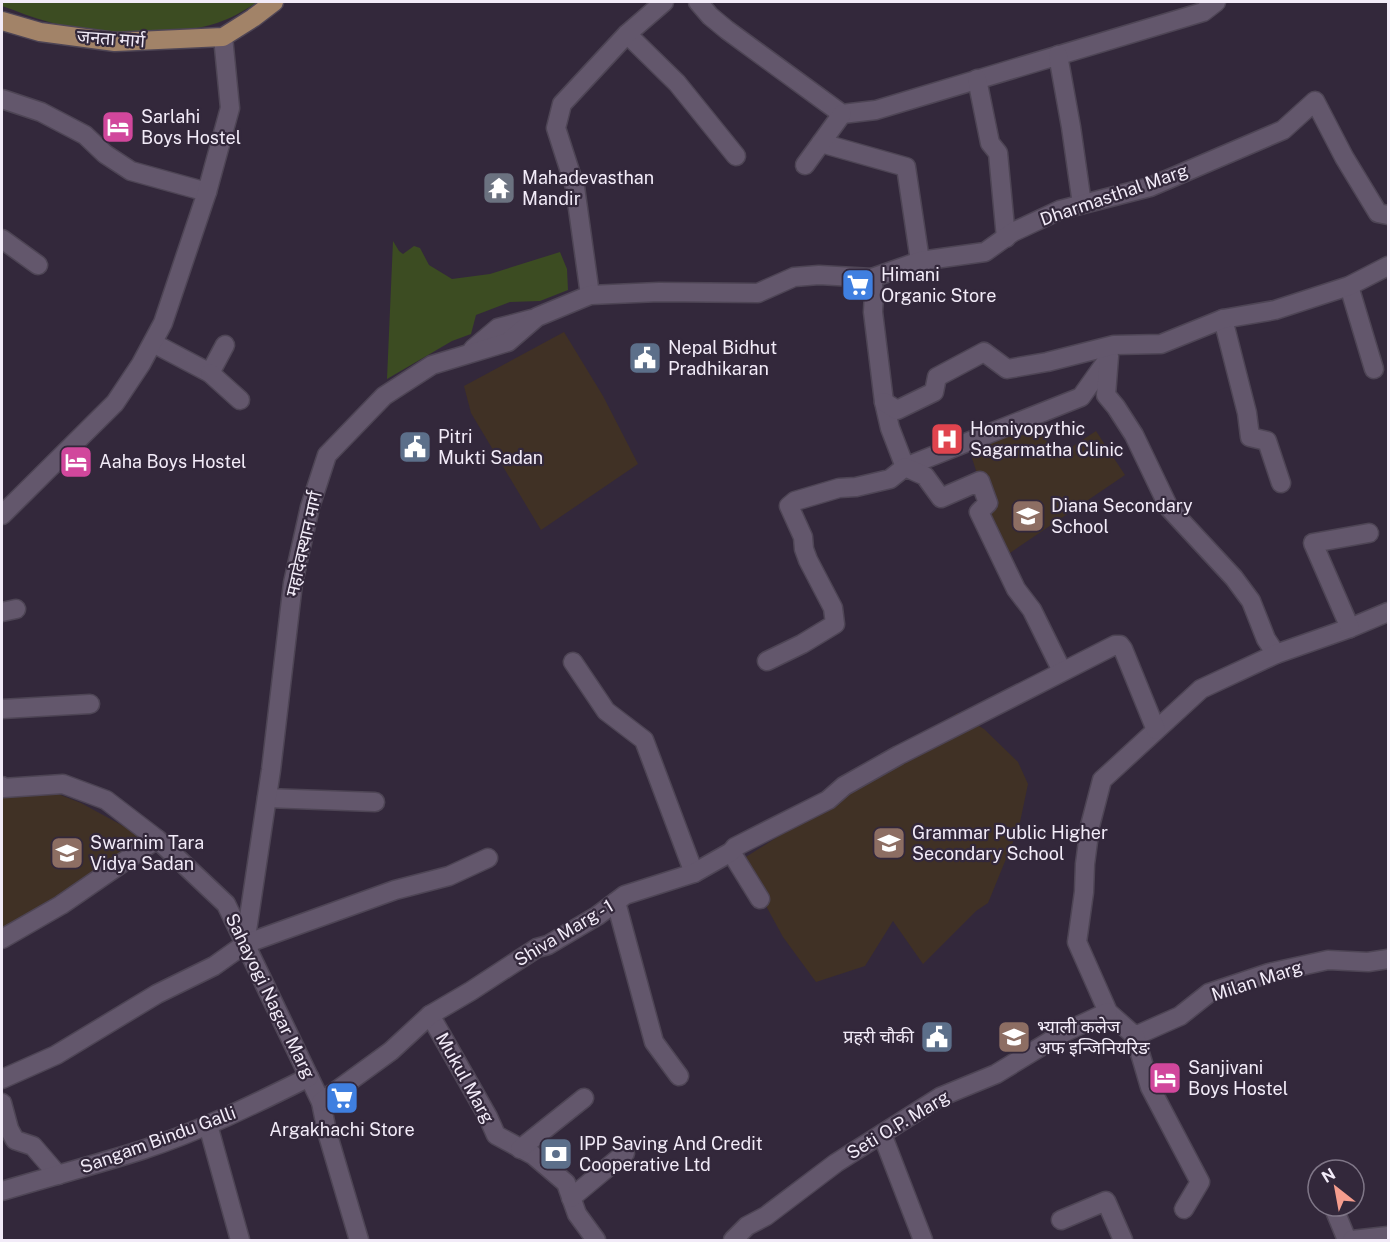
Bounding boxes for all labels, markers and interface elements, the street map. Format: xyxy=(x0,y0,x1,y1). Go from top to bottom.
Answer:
street label: जनता मार्ग xyxy=(76,26,147,51)
place label: Sarlahi Boys Hostel xyxy=(141,106,241,148)
hotel icon: Sarlahi Boys Hostel xyxy=(100,109,136,145)
street label: Dharmasthal Marg xyxy=(1037,159,1191,230)
place label: Mahadevasthan Mandir xyxy=(522,167,654,209)
temple icon: Mahadevasthan Mandir xyxy=(481,170,517,206)
place label: Himani Organic Store xyxy=(881,264,996,306)
supermarket icon: Himani Organic Store xyxy=(840,267,876,303)
place label: Nepal Bidhut Pradhikaran xyxy=(668,337,777,379)
public building icon: Nepal Bidhut Pradhikaran xyxy=(627,340,663,376)
place label: Homiyopythic Sagarmatha Clinic xyxy=(970,418,1124,460)
hospital icon: Homiyopythic Sagarmatha Clinic xyxy=(929,421,965,457)
place label: Pitri Mukti Sadan xyxy=(438,426,543,468)
public building icon: Pitri Mukti Sadan xyxy=(397,429,433,465)
hotel icon: Aaha Boys Hostel xyxy=(58,444,94,480)
place label: Aaha Boys Hostel xyxy=(99,451,247,472)
street label: महादेवस्थान मार्ग xyxy=(281,488,326,599)
place label: Diana Secondary School xyxy=(1051,495,1193,537)
school or university icon: Diana Secondary School xyxy=(1010,498,1046,534)
place label: Grammar Public Higher Secondary School xyxy=(912,822,1108,864)
school or university icon: Grammar Public Higher Secondary School xyxy=(871,825,907,861)
place label: Swarnim Tara Vidya Sadan xyxy=(90,832,204,874)
school or university icon: Swarnim Tara Vidya Sadan xyxy=(49,835,85,871)
street label: Shiva Marg - 1 xyxy=(510,895,617,970)
street label: Sahayogi Nagar Marg xyxy=(221,910,320,1082)
street label: Milan Marg xyxy=(1209,956,1305,1005)
place label: भ्याली कलेज अफ इन्जिनियरिङ xyxy=(1037,1016,1150,1058)
public building icon: प्रहरी चौकी xyxy=(919,1019,955,1055)
school or university icon: भ्याली कलेज अफ इन्जिनियरिङ xyxy=(996,1019,1032,1055)
place label: प्रहरी चौकी xyxy=(843,1026,914,1047)
street label: Mukul Marg xyxy=(432,1029,499,1127)
place label: Sanjivani Boys Hostel xyxy=(1188,1057,1288,1099)
hotel icon: Sanjivani Boys Hostel xyxy=(1147,1060,1183,1096)
supermarket icon: Argakhachi Store xyxy=(324,1080,360,1116)
street label: Seti O.P. Marg xyxy=(843,1086,953,1163)
street label: Sangam Bindu Galli xyxy=(77,1102,238,1177)
place label: Argakhachi Store xyxy=(269,1119,415,1140)
place label: IPP Saving And Credit Cooperative Ltd xyxy=(579,1133,763,1175)
bank icon: IPP Saving And Credit Cooperative Ltd xyxy=(538,1136,574,1172)
north arrow xyxy=(1306,1158,1366,1218)
text: N xyxy=(1318,1164,1339,1187)

